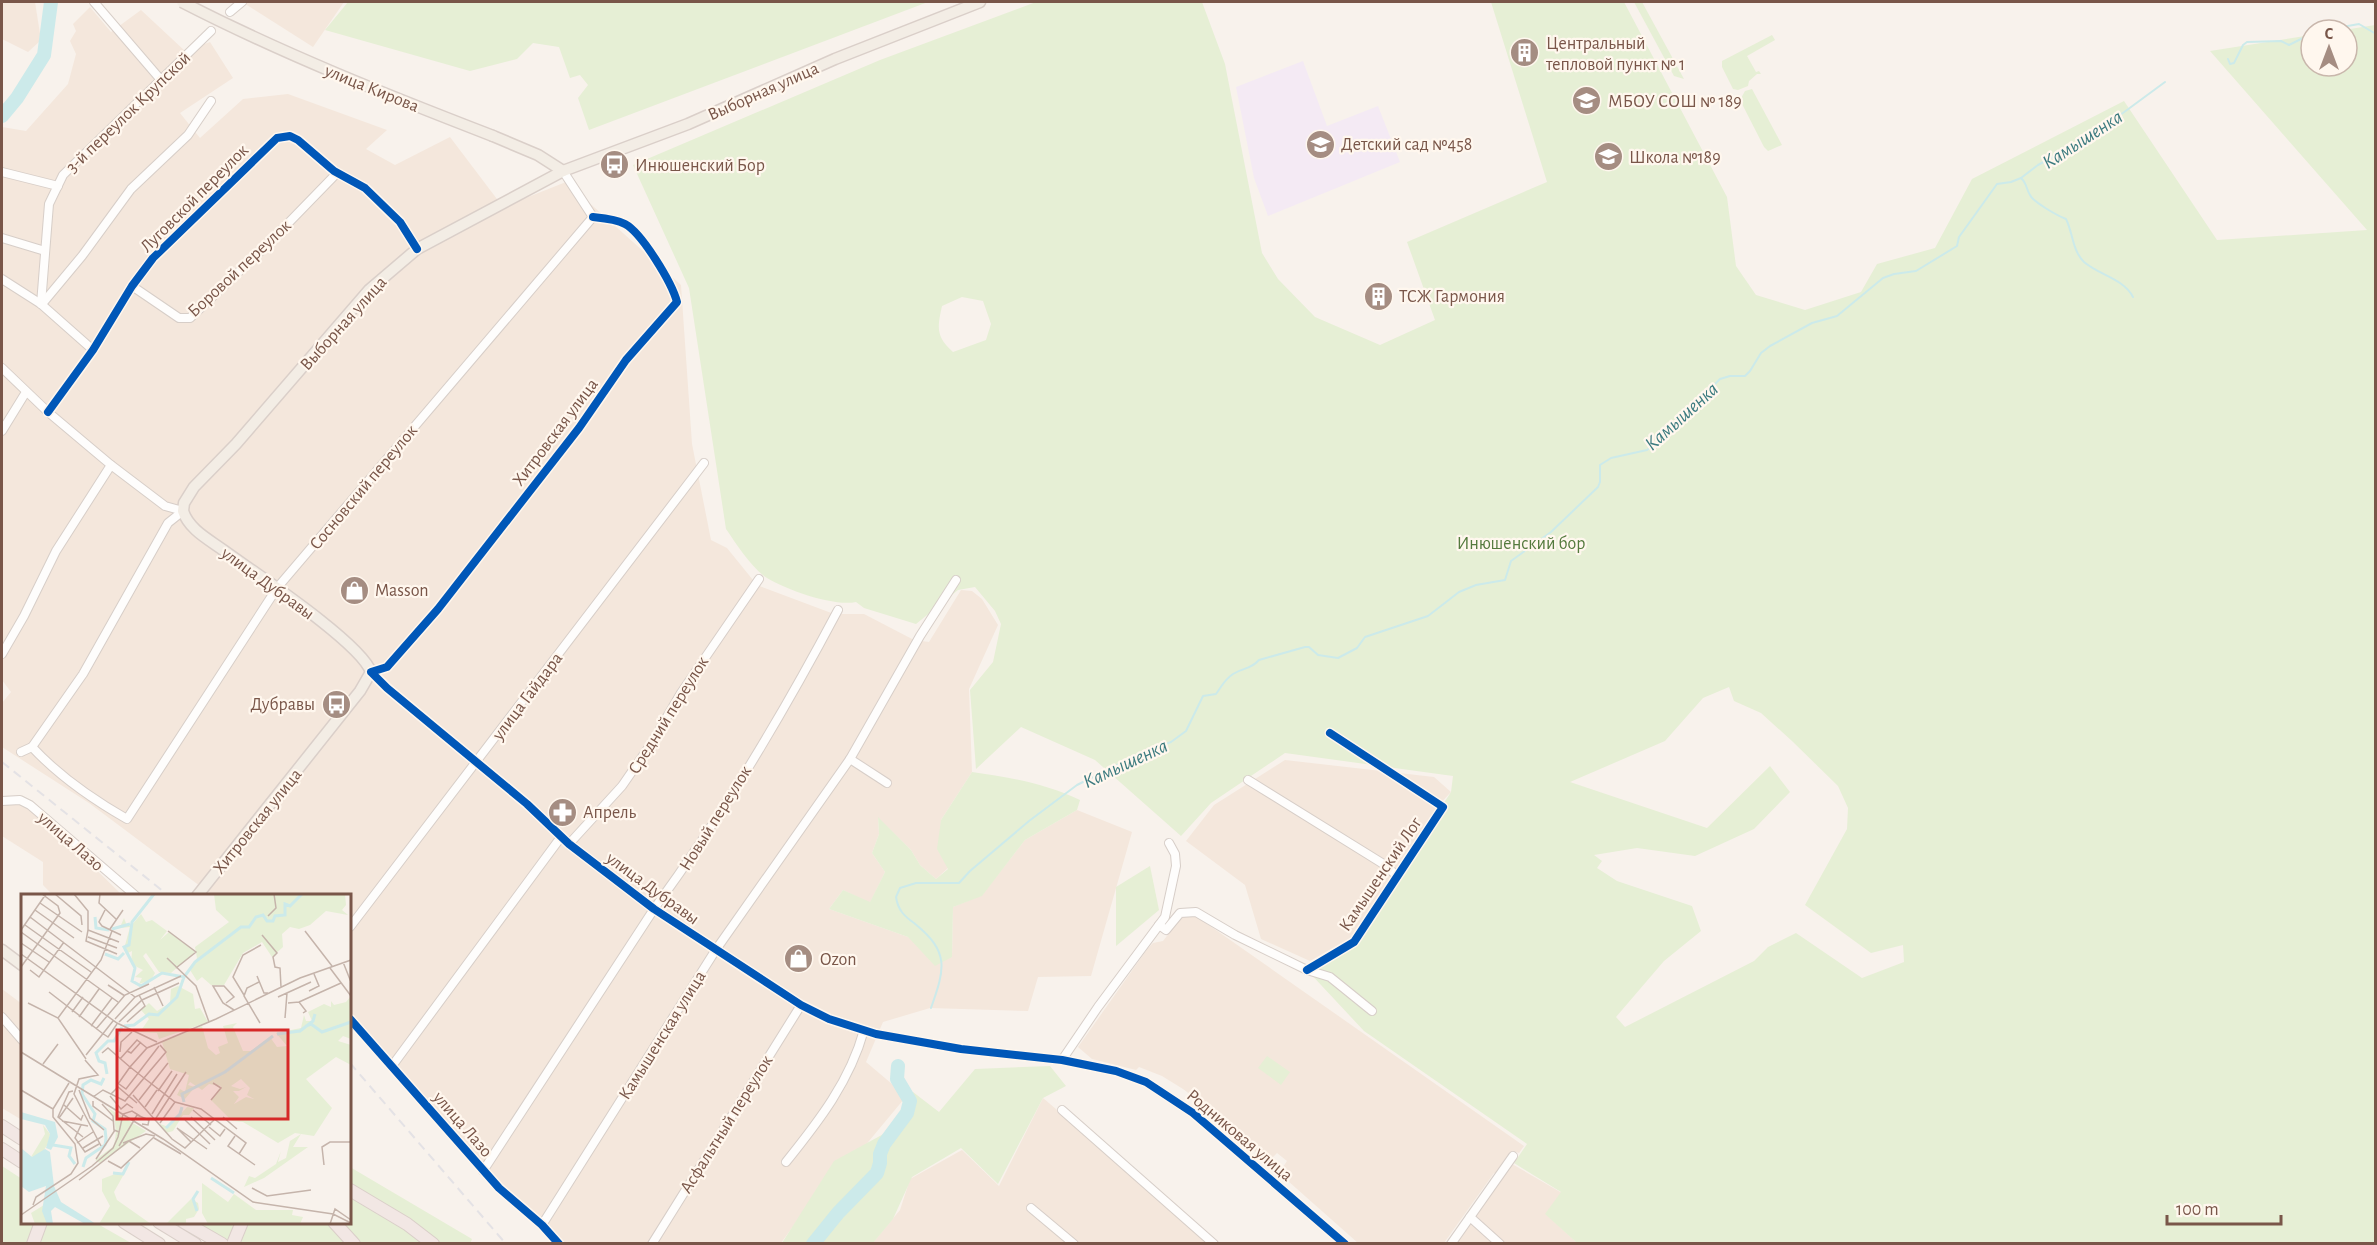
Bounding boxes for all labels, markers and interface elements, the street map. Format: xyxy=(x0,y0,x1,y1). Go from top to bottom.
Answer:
north arrow xyxy=(2299,18,2359,78)
text: С xyxy=(2325,26,2334,42)
place label: Центральный тепловой пункт № 1 xyxy=(1545,35,1685,74)
building icon: Центральный тепловой пункт № 1 xyxy=(1509,37,1541,69)
street label: 3-й переулок Крупской xyxy=(63,49,194,177)
street label: Выборная улица xyxy=(705,58,822,124)
street label: улица Кирова xyxy=(321,61,421,116)
school or university icon: МБОУ СОШ № 189 xyxy=(1571,85,1603,117)
place label: МБОУ СОШ № 189 xyxy=(1608,93,1742,111)
water label: Камышенка xyxy=(2039,107,2126,173)
school or university icon: Детский сад №458 xyxy=(1304,128,1336,160)
place label: Детский сад №458 xyxy=(1341,136,1472,154)
street label: Луговской переулок xyxy=(137,141,253,256)
school or university icon: Школа №189 xyxy=(1592,141,1624,173)
bus stop icon: Инюшенский Бор xyxy=(598,149,630,181)
place label: Школа №189 xyxy=(1629,149,1721,167)
place label: Инюшенский Бор xyxy=(635,157,765,175)
street label: Боровой переулок xyxy=(185,216,295,321)
street label: Выборная улица xyxy=(296,273,390,374)
building icon: ТСЖ Гармония xyxy=(1362,280,1394,312)
place label: ТСЖ Гармония xyxy=(1399,288,1505,306)
street label: Хитровская улица xyxy=(510,375,602,490)
water label: Камышенка xyxy=(1641,379,1722,455)
street label: Сосновский переулок xyxy=(306,421,422,554)
park label: Инюшенский бор xyxy=(1457,534,1585,553)
street label: улица Дубравы xyxy=(217,543,318,623)
shop icon: Masson xyxy=(338,574,370,606)
place label: Masson xyxy=(375,582,429,600)
street label: улица Гайдара xyxy=(489,650,566,744)
street label: Средний переулок xyxy=(625,653,713,778)
bus stop icon: Дубравы xyxy=(320,688,352,720)
place label: Дубравы xyxy=(251,695,315,714)
water label: Камышенка xyxy=(1080,736,1171,792)
street label: Новый переулок xyxy=(676,762,756,874)
street label: Хитровская улица xyxy=(210,766,306,878)
pharmacy icon: Апрель xyxy=(546,796,578,828)
place label: Апрель xyxy=(583,804,636,822)
street label: улица Лазо xyxy=(33,808,107,875)
street label: Камышенский Лог xyxy=(1336,814,1426,935)
street label: улица Дубравы xyxy=(602,848,703,928)
inset map xyxy=(21,894,351,1224)
shop icon: Ozon xyxy=(783,943,815,975)
place label: Ozon xyxy=(820,951,857,969)
street label: Камышенская улица xyxy=(616,968,710,1103)
street label: Асфальтный переулок xyxy=(677,1052,777,1197)
street label: Родниковая улица xyxy=(1183,1086,1296,1185)
street label: улица Лазо xyxy=(428,1088,495,1161)
scale bar xyxy=(2167,1188,2281,1226)
text: 100 m xyxy=(2176,1201,2219,1219)

